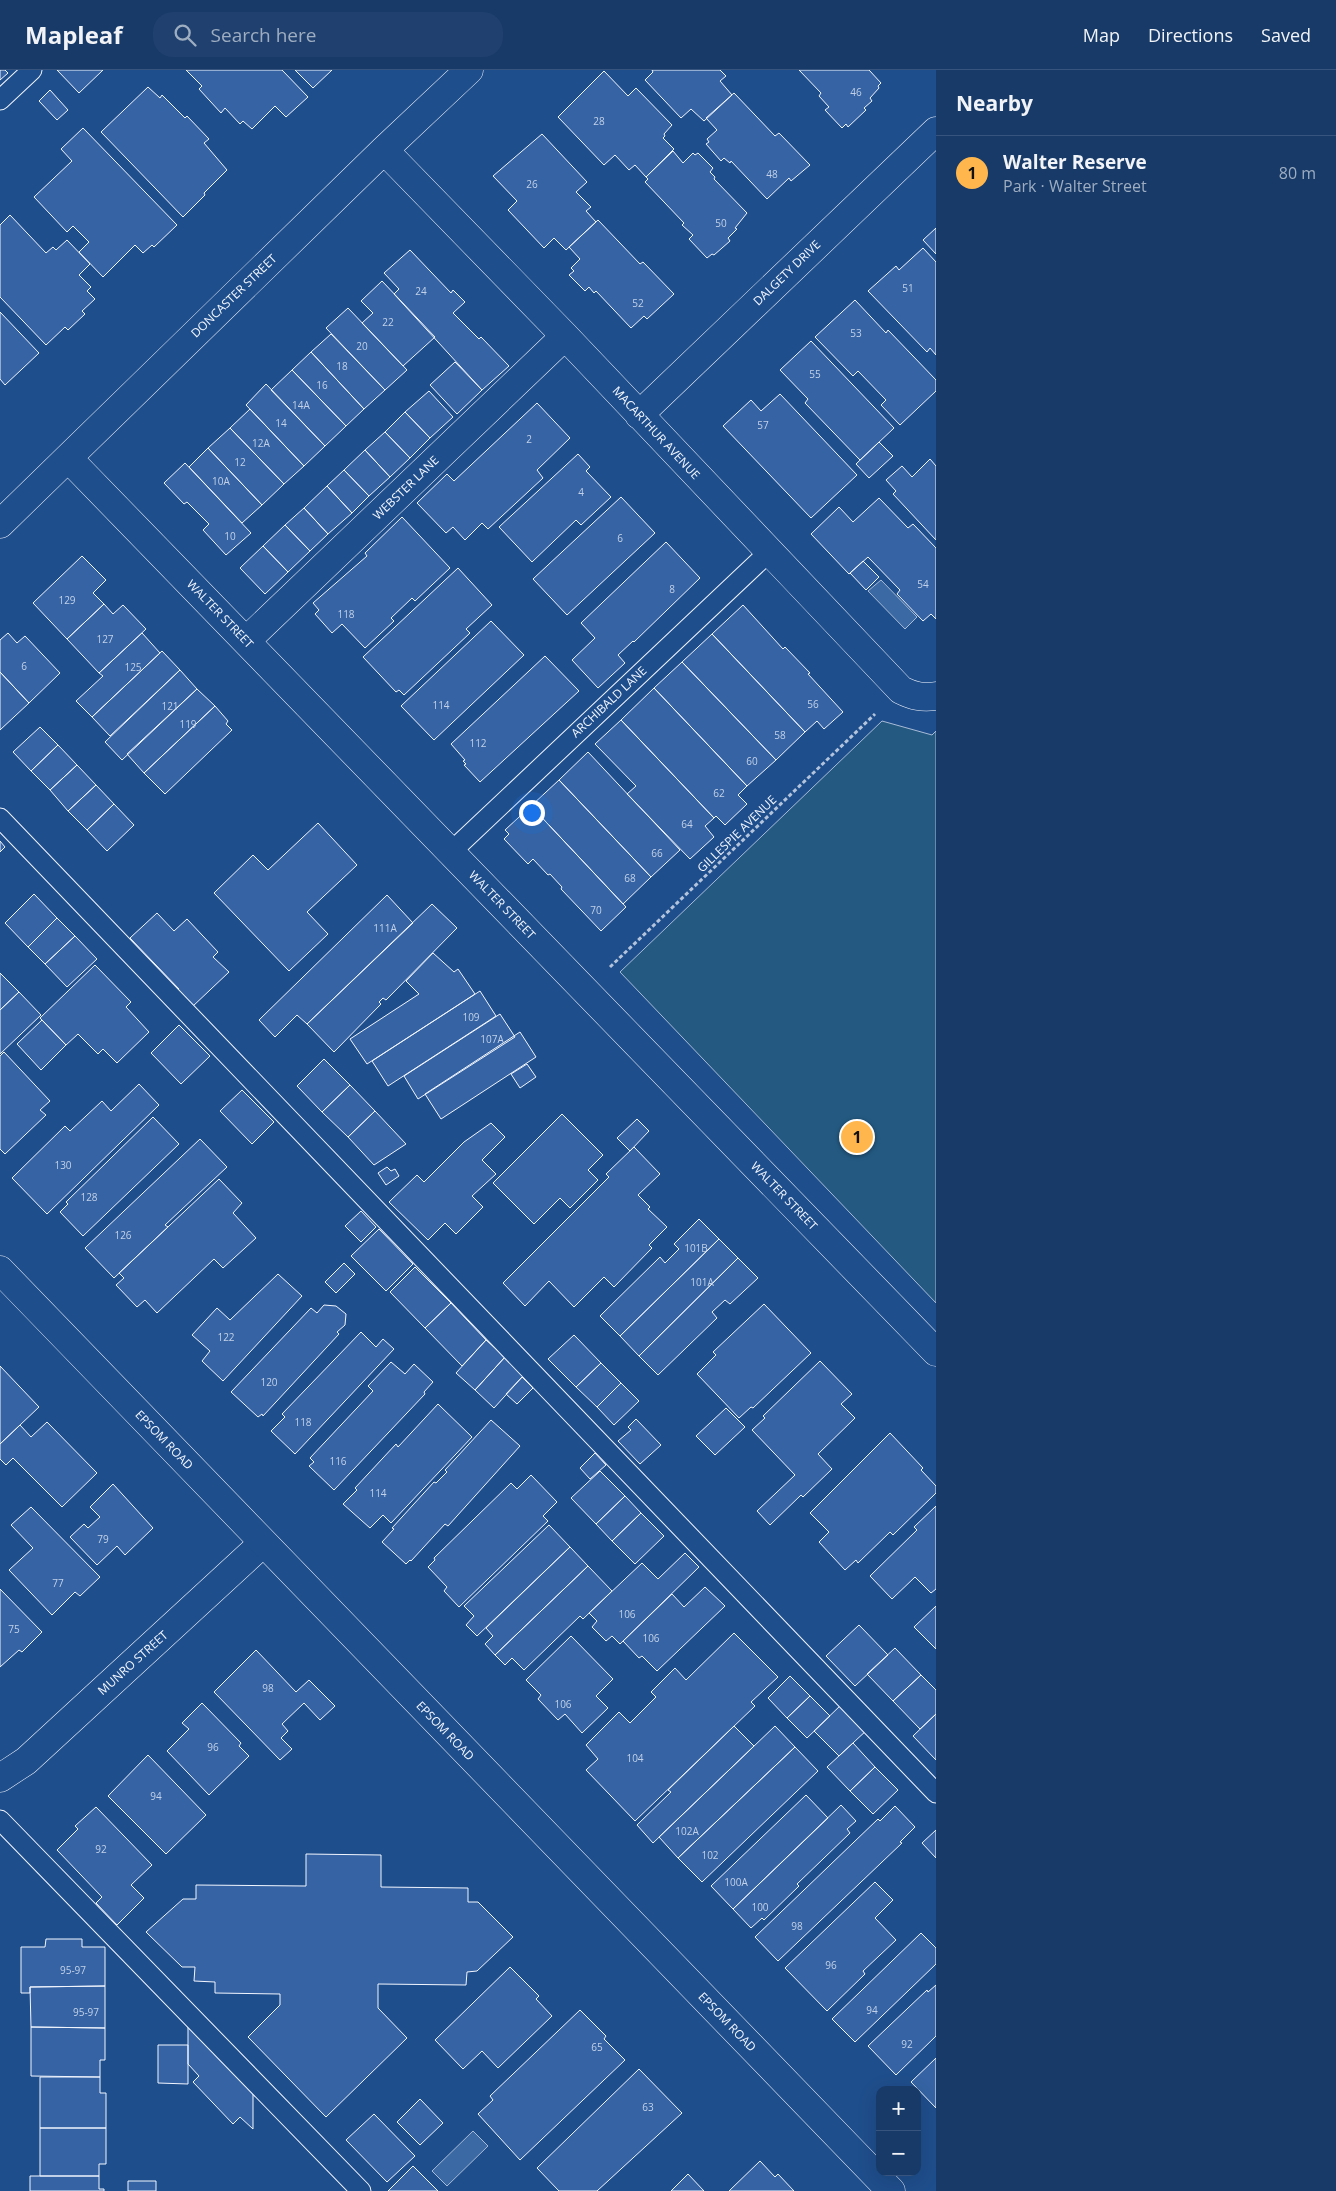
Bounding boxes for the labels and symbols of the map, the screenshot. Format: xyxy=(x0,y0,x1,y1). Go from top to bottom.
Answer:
house number: 46 xyxy=(850,85,862,99)
house number: 28 xyxy=(593,114,605,128)
house number: 48 xyxy=(766,167,778,181)
house number: 26 xyxy=(526,177,538,191)
house number: 50 xyxy=(715,216,727,230)
street label: DALGETY DRIVE xyxy=(749,236,824,309)
street label: DONCASTER STREET xyxy=(187,250,281,341)
house number: 51 xyxy=(902,281,914,295)
house number: 24 xyxy=(415,284,427,298)
house number: 52 xyxy=(632,296,644,310)
house number: 22 xyxy=(382,315,394,329)
house number: 53 xyxy=(850,326,862,340)
house number: 20 xyxy=(356,339,368,353)
house number: 18 xyxy=(336,359,348,373)
house number: 55 xyxy=(809,367,821,381)
house number: 16 xyxy=(316,378,328,392)
street label: MACARTHUR AVENUE xyxy=(609,382,704,483)
house number: 14A xyxy=(292,398,311,412)
house number: 14 xyxy=(275,416,287,430)
house number: 57 xyxy=(757,418,769,432)
house number: 2 xyxy=(526,432,532,446)
house number: 12A xyxy=(252,436,271,450)
street label: WEBSTER LANE xyxy=(369,452,442,523)
house number: 12 xyxy=(234,455,246,469)
house number: 10A xyxy=(212,474,231,488)
house number: 4 xyxy=(578,485,584,499)
house number: 10 xyxy=(224,529,236,543)
house number: 6 xyxy=(617,531,623,545)
street label: WALTER STREET xyxy=(183,576,258,652)
house number: 54 xyxy=(917,577,929,591)
house number: 8 xyxy=(669,582,675,596)
house number: 129 xyxy=(58,593,76,607)
house number: 118 xyxy=(337,607,355,621)
house number: 127 xyxy=(96,632,114,646)
house number: 6 xyxy=(21,659,27,673)
house number: 125 xyxy=(124,660,142,674)
street label: ARCHIBALD LANE xyxy=(567,662,650,741)
house number: 56 xyxy=(807,697,819,711)
house number: 114 xyxy=(432,698,450,712)
house number: 121 xyxy=(161,699,179,713)
house number: 119 xyxy=(179,717,197,731)
house number: 58 xyxy=(774,728,786,742)
house number: 112 xyxy=(469,736,487,750)
house number: 60 xyxy=(746,754,758,768)
house number: 62 xyxy=(713,786,725,800)
street label: GILLESPIE AVENUE xyxy=(693,791,780,876)
your location xyxy=(519,800,545,826)
house number: 64 xyxy=(681,817,693,831)
house number: 66 xyxy=(651,846,663,860)
street label: WALTER STREET xyxy=(465,867,540,943)
house number: 68 xyxy=(624,871,636,885)
house number: 70 xyxy=(590,903,602,917)
house number: 111A xyxy=(373,921,397,935)
house number: 109 xyxy=(462,1010,480,1024)
house number: 107A xyxy=(480,1032,504,1046)
pin: 1 xyxy=(841,1118,873,1156)
house number: 130 xyxy=(54,1158,72,1172)
street label: WALTER STREET xyxy=(747,1158,822,1234)
house number: 128 xyxy=(80,1190,98,1204)
house number: 126 xyxy=(114,1228,132,1242)
house number: 101B xyxy=(684,1241,708,1255)
house number: 101A xyxy=(690,1275,714,1289)
house number: 122 xyxy=(217,1330,235,1344)
house number: 120 xyxy=(260,1375,278,1389)
street label: EPSOM ROAD xyxy=(132,1406,197,1473)
house number: 118 xyxy=(294,1415,312,1429)
house number: 116 xyxy=(329,1454,347,1468)
house number: 114 xyxy=(369,1486,387,1500)
house number: 79 xyxy=(97,1532,109,1546)
house number: 77 xyxy=(52,1576,64,1590)
house number: 106 xyxy=(618,1607,636,1621)
house number: 75 xyxy=(8,1622,20,1636)
street label: MUNRO STREET xyxy=(94,1626,172,1699)
house number: 106 xyxy=(642,1631,660,1645)
house number: 98 xyxy=(262,1681,274,1695)
street label: EPSOM ROAD xyxy=(413,1697,478,1764)
house number: 106 xyxy=(554,1697,572,1711)
house number: 96 xyxy=(207,1740,219,1754)
house number: 104 xyxy=(626,1751,644,1765)
house number: 94 xyxy=(150,1789,162,1803)
house number: 102A xyxy=(675,1824,699,1838)
house number: 92 xyxy=(95,1842,107,1856)
house number: 102 xyxy=(701,1848,719,1862)
house number: 100A xyxy=(724,1875,748,1889)
house number: 100 xyxy=(751,1900,769,1914)
house number: 98 xyxy=(791,1919,803,1933)
house number: 96 xyxy=(825,1958,837,1972)
house number: 95-97 xyxy=(60,1963,86,1977)
street label: EPSOM ROAD xyxy=(695,1988,760,2055)
house number: 94 xyxy=(866,2003,878,2017)
house number: 95-97 xyxy=(73,2005,99,2019)
house number: 92 xyxy=(901,2037,913,2051)
house number: 65 xyxy=(591,2040,603,2054)
house number: 63 xyxy=(642,2100,654,2114)

